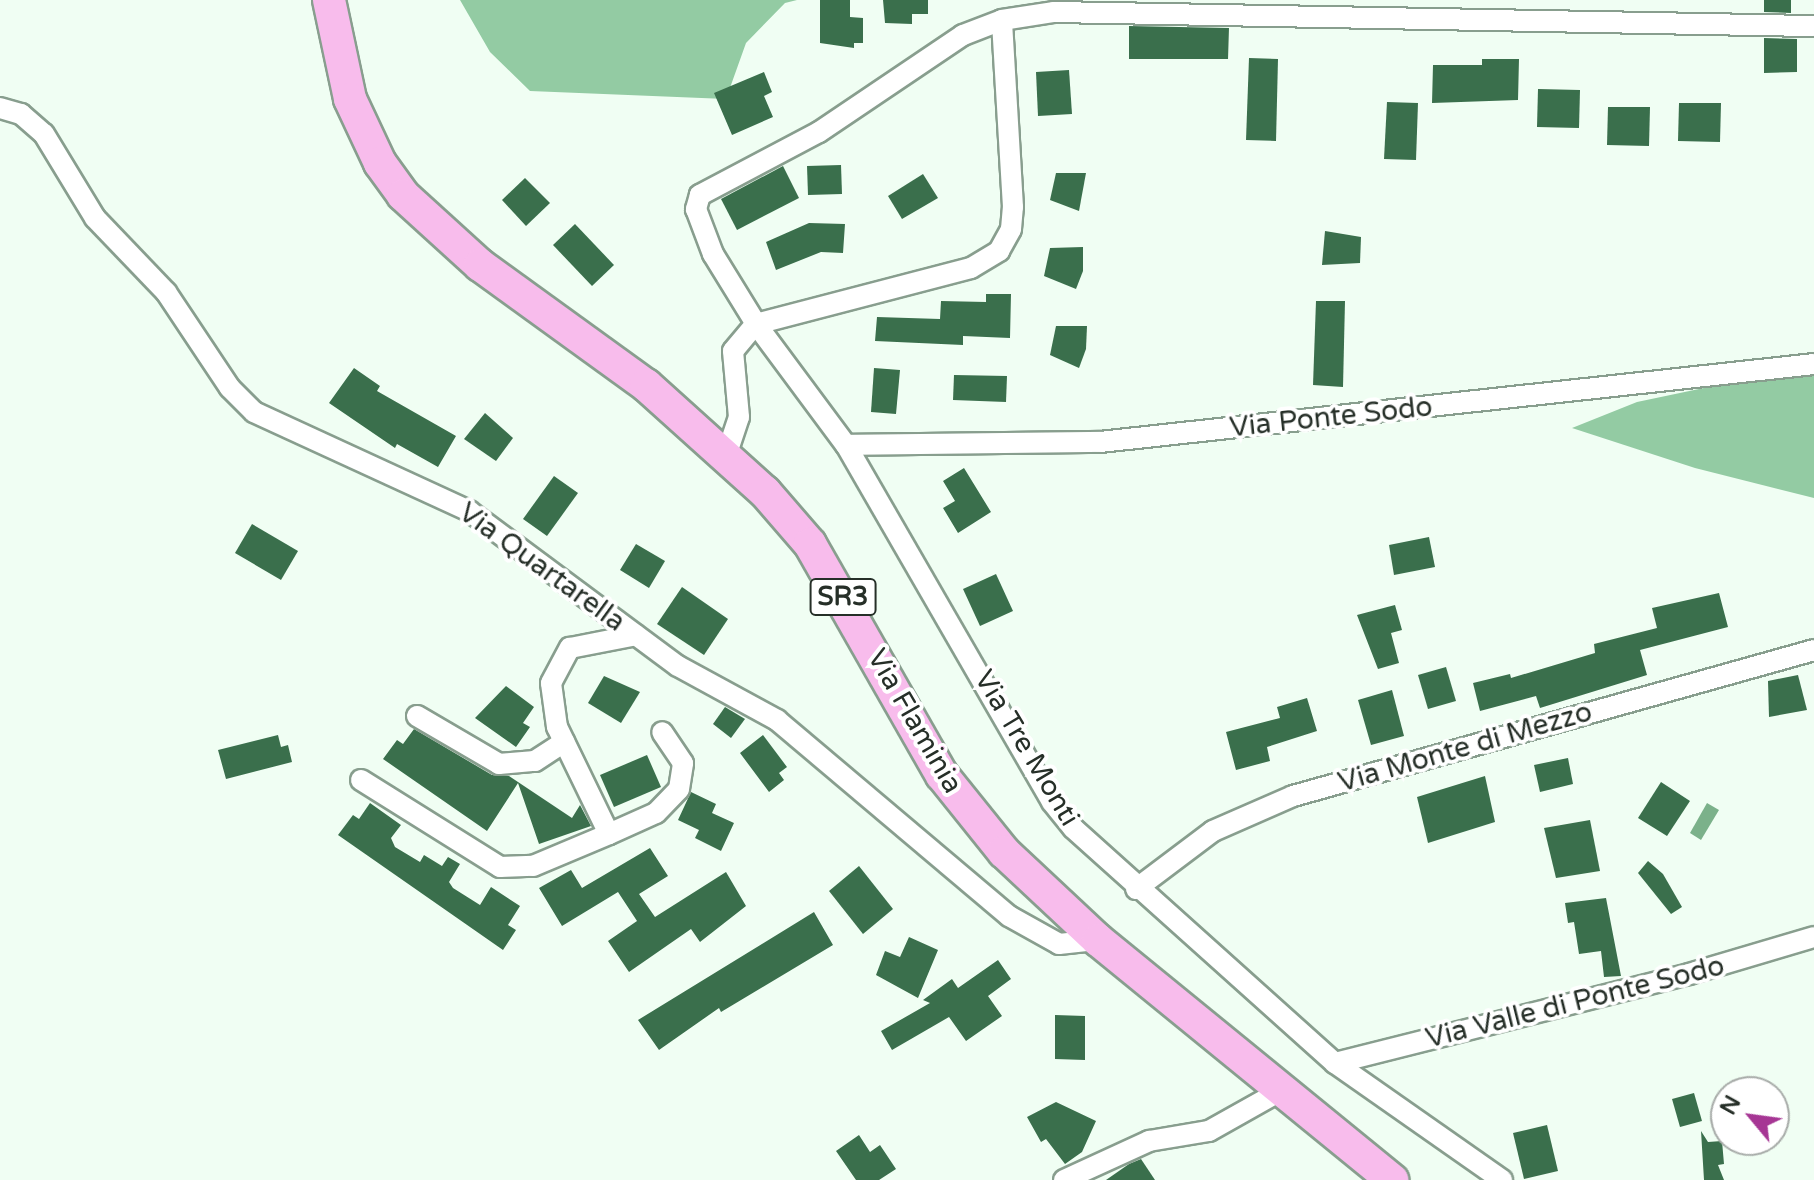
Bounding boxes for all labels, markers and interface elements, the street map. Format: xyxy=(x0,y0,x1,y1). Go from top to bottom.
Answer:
street label: Via Ponte Sodo xyxy=(1228,390,1434,444)
street label: Via Quartarella xyxy=(452,495,632,639)
road number: SR3 xyxy=(809,575,877,619)
street label: Via Flaminia xyxy=(860,643,970,799)
street label: Via Tre Monti xyxy=(967,664,1087,832)
street label: Via Monte di Mezzo xyxy=(1334,695,1596,799)
street label: Via Valle di Ponte Sodo xyxy=(1422,949,1728,1055)
north arrow xyxy=(1710,1076,1790,1156)
text: N xyxy=(1715,1091,1746,1119)

